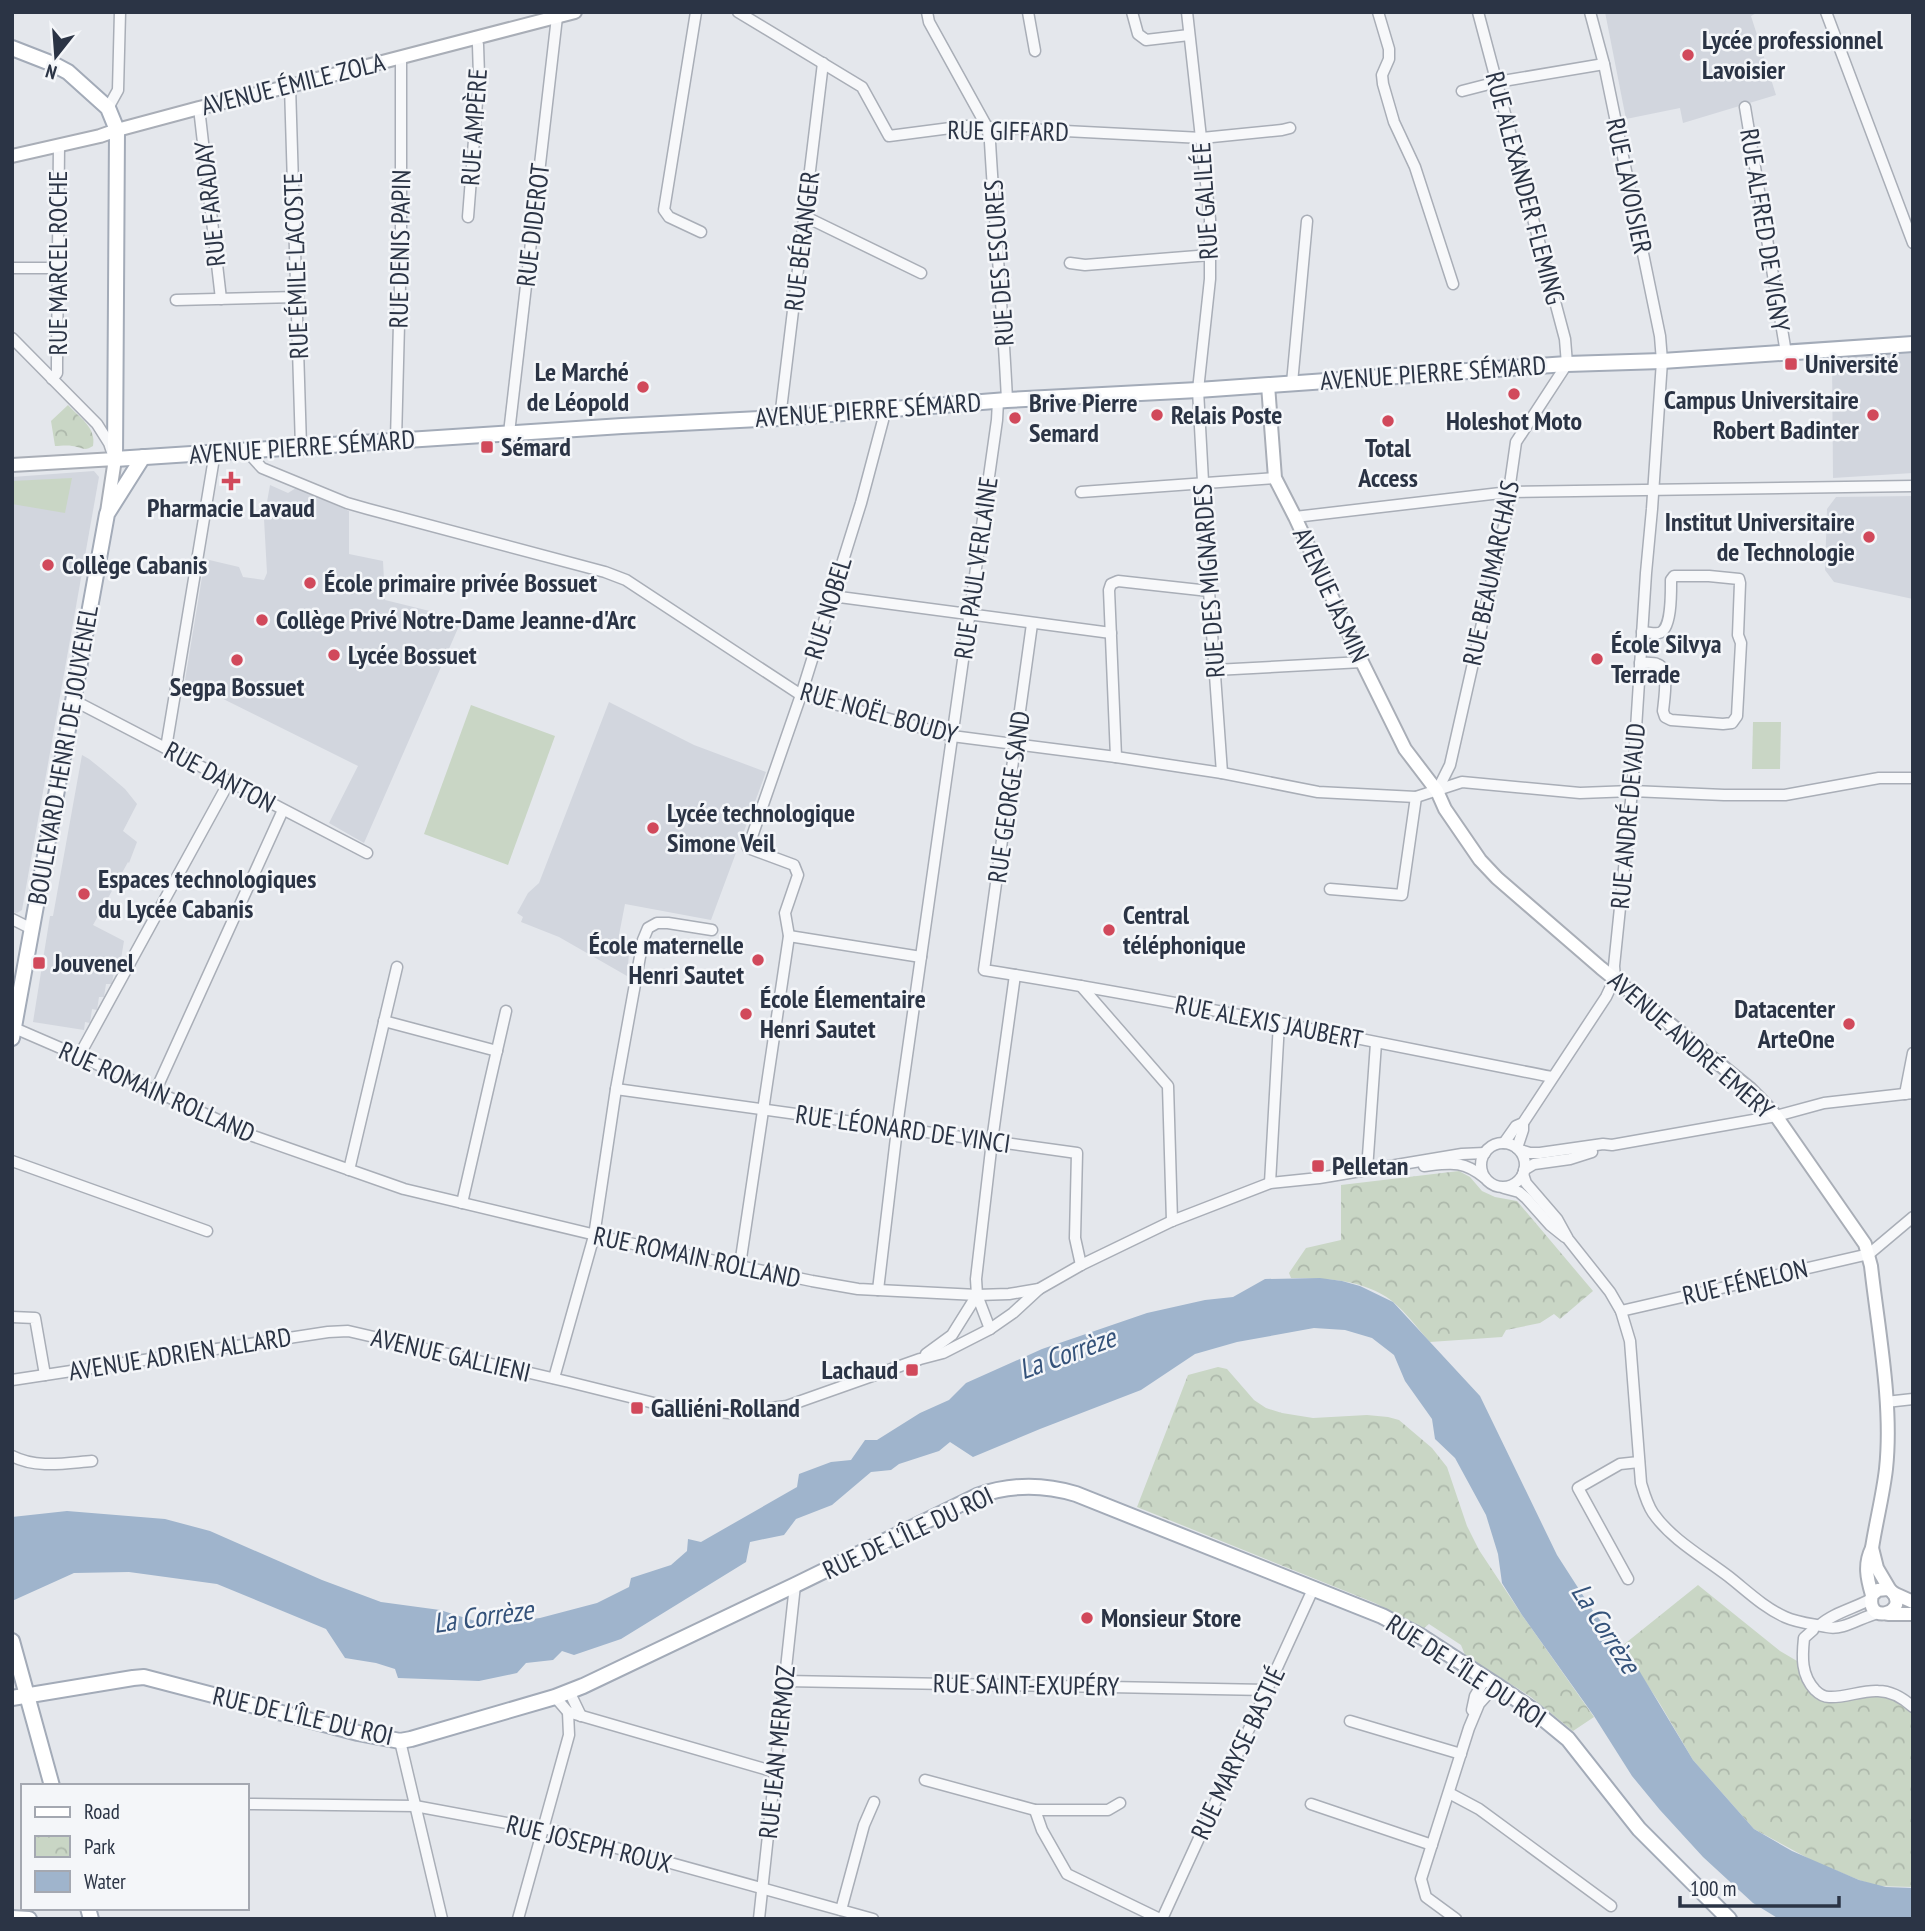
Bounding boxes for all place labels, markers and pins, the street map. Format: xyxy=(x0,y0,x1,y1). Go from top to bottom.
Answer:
place label: Lycée professionnel Lavoisier xyxy=(1702,23,1884,86)
marker: Lycée professionnel Lavoisier xyxy=(1680,47,1696,63)
place label: Université xyxy=(1805,347,1899,380)
place label: Le Marché de Léopold xyxy=(527,355,629,418)
marker: Université xyxy=(1783,356,1799,372)
marker: Le Marché de Léopold xyxy=(635,379,651,395)
place label: Campus Universitaire Robert Badinter xyxy=(1664,383,1859,446)
place label: Brive Pierre Semard xyxy=(1029,386,1138,449)
marker: Holeshot Moto xyxy=(1506,386,1522,402)
place label: Relais Poste xyxy=(1171,398,1283,431)
place label: Holeshot Moto xyxy=(1446,404,1582,437)
marker: Relais Poste xyxy=(1149,407,1165,423)
marker: Campus Universitaire Robert Badinter xyxy=(1865,407,1881,423)
marker: Brive Pierre Semard xyxy=(1007,410,1023,426)
marker: Total Access xyxy=(1380,413,1396,429)
place label: Sémard xyxy=(501,430,571,463)
place label: Total Access xyxy=(1357,431,1418,494)
marker: Sémard xyxy=(479,439,495,455)
marker: Pharmacie Lavaud xyxy=(223,473,239,489)
place label: Pharmacie Lavaud xyxy=(147,491,315,524)
place label: Institut Universitaire de Technologie xyxy=(1665,505,1855,568)
marker: Institut Universitaire de Technologie xyxy=(1861,529,1877,545)
place label: Collège Cabanis xyxy=(62,548,207,581)
marker: Collège Cabanis xyxy=(40,557,56,573)
place label: École primaire privée Bossuet xyxy=(324,566,597,599)
marker: École primaire privée Bossuet xyxy=(302,575,318,591)
place label: Collège Privé Notre-Dame Jeanne-d'Arc xyxy=(276,603,636,636)
marker: Collège Privé Notre-Dame Jeanne-d'Arc xyxy=(254,612,270,628)
place label: École Silvya Terrade xyxy=(1611,627,1722,690)
place label: Lycée Bossuet xyxy=(348,638,477,671)
marker: Lycée Bossuet xyxy=(326,647,342,663)
marker: École Silvya Terrade xyxy=(1589,651,1605,667)
marker: Segpa Bossuet xyxy=(229,652,245,668)
place label: Segpa Bossuet xyxy=(170,670,305,703)
place label: Lycée technologique Simone Veil xyxy=(667,796,855,859)
marker: Lycée technologique Simone Veil xyxy=(645,820,661,836)
place label: Espaces technologiques du Lycée Cabanis xyxy=(98,862,316,925)
marker: Espaces technologiques du Lycée Cabanis xyxy=(76,886,92,902)
place label: Central téléphonique xyxy=(1123,898,1246,961)
marker: Central téléphonique xyxy=(1101,922,1117,938)
place label: École maternelle Henri Sautet xyxy=(589,928,744,991)
place label: Jouvenel xyxy=(52,946,135,979)
marker: École maternelle Henri Sautet xyxy=(750,952,766,968)
marker: Jouvenel xyxy=(31,955,47,971)
place label: École Élementaire Henri Sautet xyxy=(760,982,926,1045)
place label: Datacenter ArteOne xyxy=(1734,992,1835,1055)
marker: École Élementaire Henri Sautet xyxy=(738,1006,754,1022)
marker: Datacenter ArteOne xyxy=(1841,1016,1857,1032)
place label: Pelletan xyxy=(1332,1149,1409,1182)
marker: Pelletan xyxy=(1310,1158,1326,1174)
place label: Lachaud xyxy=(822,1353,898,1386)
marker: Lachaud xyxy=(904,1362,920,1378)
place label: Galliéni-Rolland xyxy=(651,1391,800,1424)
marker: Galliéni-Rolland xyxy=(629,1400,645,1416)
place label: Monsieur Store xyxy=(1101,1601,1241,1634)
marker: Monsieur Store xyxy=(1079,1610,1095,1626)

